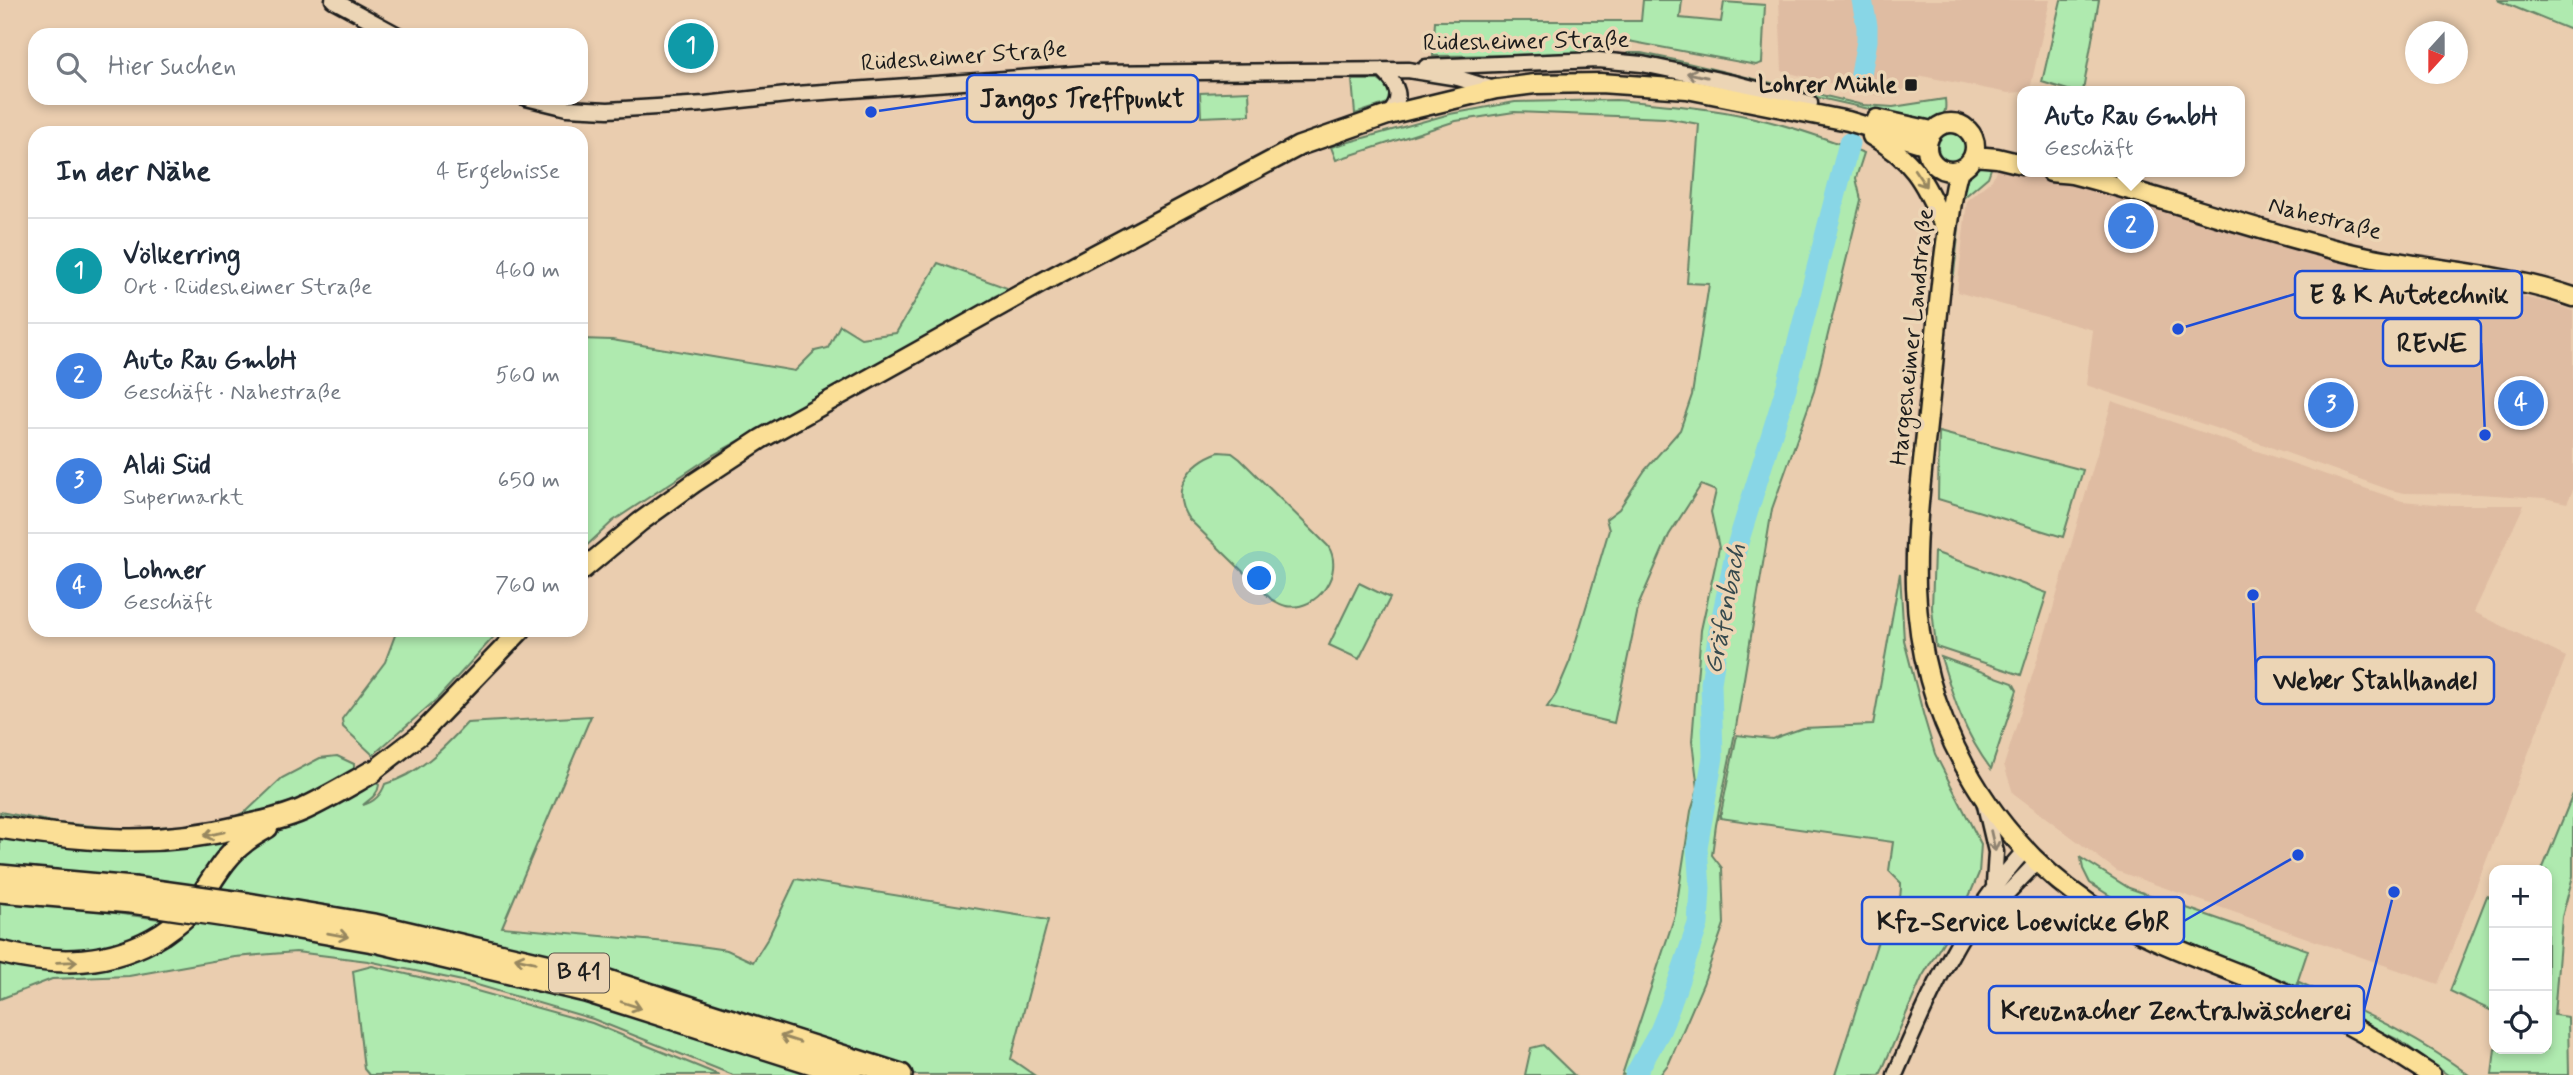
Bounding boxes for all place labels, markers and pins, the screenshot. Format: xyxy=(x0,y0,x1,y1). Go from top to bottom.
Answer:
pin: 1 xyxy=(668,20,714,72)
place label: Lohrer Mühle xyxy=(1758,70,1897,101)
callout: Jangos Treffpunkt xyxy=(967,75,1198,122)
marker: Lohrer Mühle xyxy=(1903,77,1919,93)
pin: 2 xyxy=(2108,200,2154,252)
callout: E & K Autotechnik xyxy=(2295,271,2522,318)
callout: REWE xyxy=(2383,319,2481,366)
pin: 4 xyxy=(2498,377,2544,429)
pin: 3 xyxy=(2308,379,2354,431)
callout: Weber Stahlhandel xyxy=(2256,657,2494,704)
callout: Kfz-Service Loewicke GbR xyxy=(1862,897,2184,944)
callout: Kreuznacher Zentralwäscherei xyxy=(1989,986,2364,1033)

